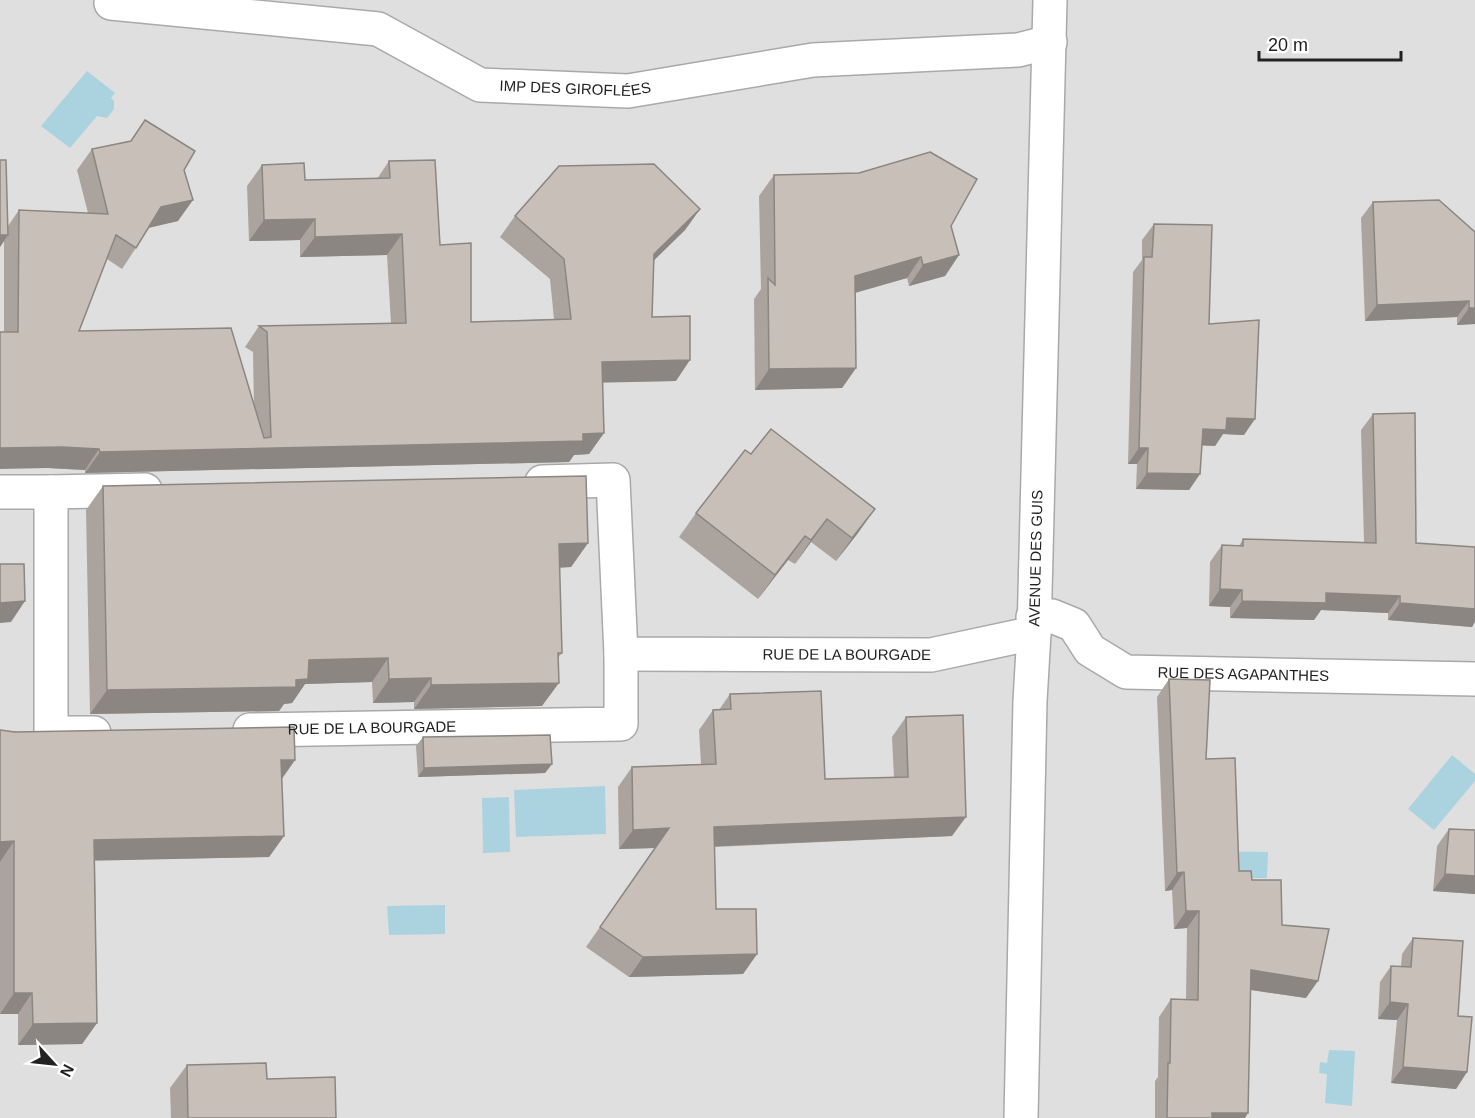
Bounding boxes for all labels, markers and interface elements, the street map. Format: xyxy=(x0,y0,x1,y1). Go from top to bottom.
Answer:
scale bar xyxy=(1259,24,1402,62)
text: 20 m xyxy=(1268,35,1308,55)
street label: IMP DES GIROFLÉES xyxy=(499,77,652,99)
street label: AVENUE DES GUIS xyxy=(1025,490,1046,627)
street label: RUE DE LA BOURGADE xyxy=(762,645,931,663)
street label: RUE DES AGAPANTHES xyxy=(1157,664,1329,684)
street label: RUE DE LA BOURGADE xyxy=(288,718,456,737)
north arrow xyxy=(24,1034,84,1094)
text: N xyxy=(57,1062,77,1080)

